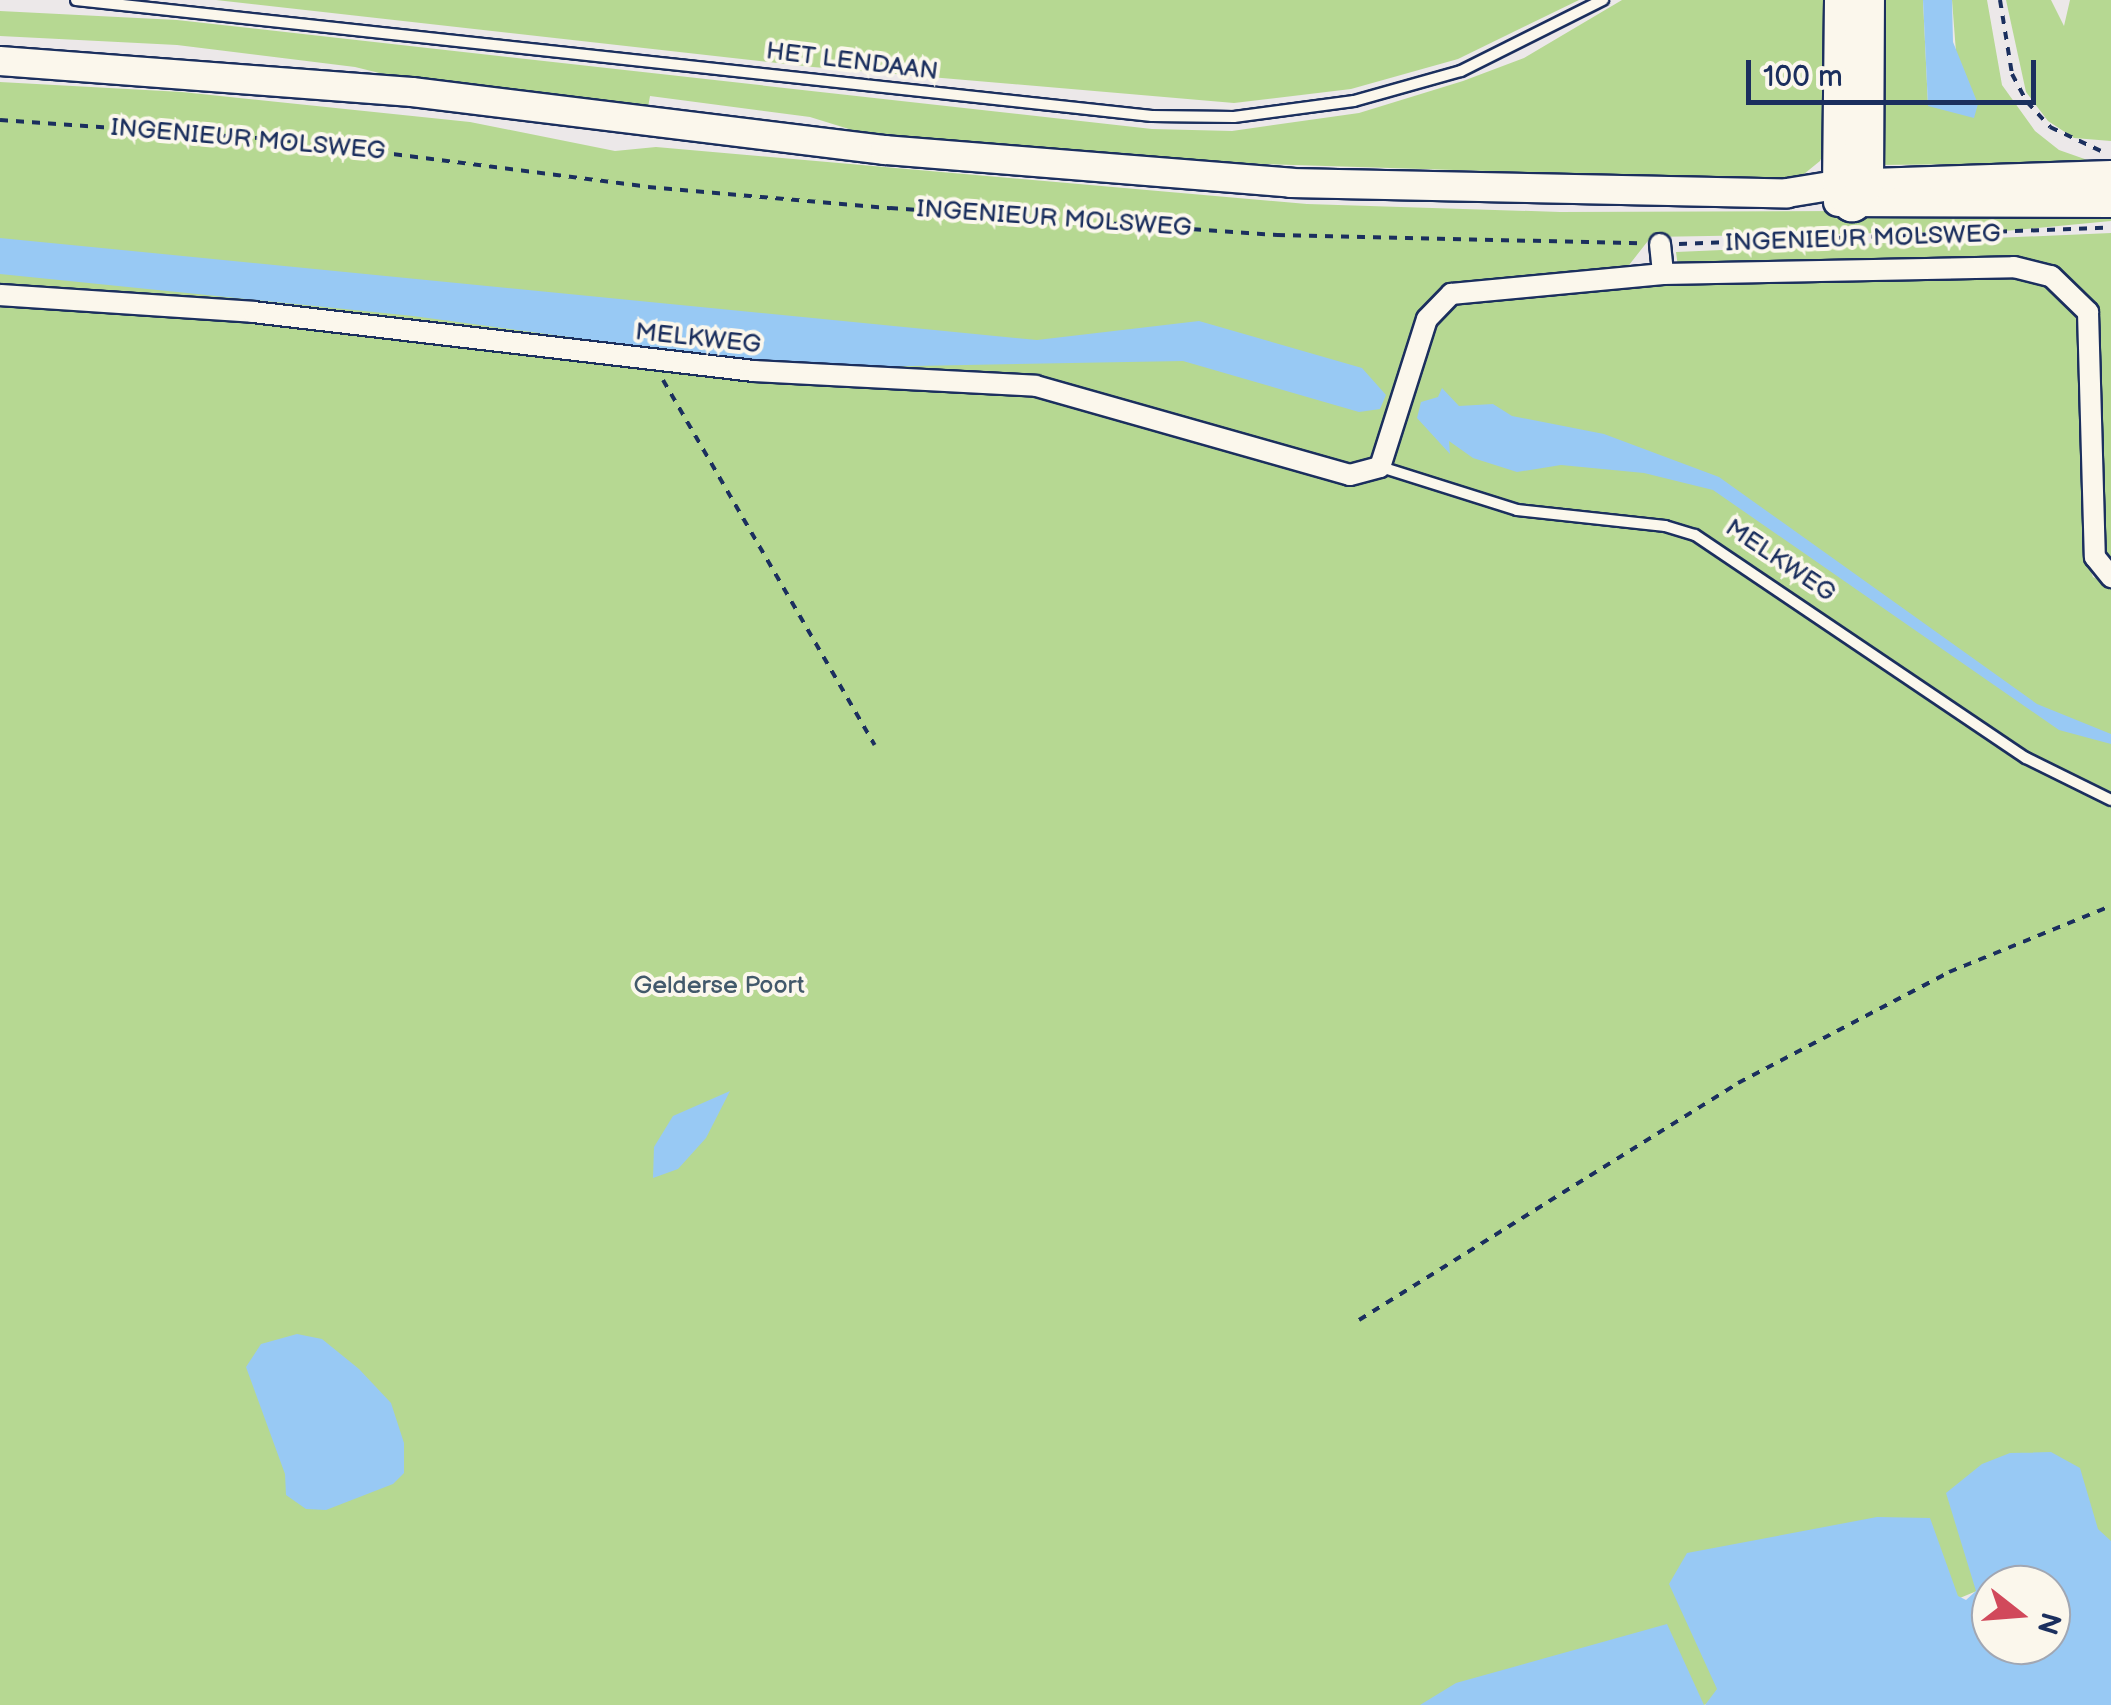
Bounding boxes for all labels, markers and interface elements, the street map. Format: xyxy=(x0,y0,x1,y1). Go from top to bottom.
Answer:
street label: HET LENDAAN xyxy=(764,37,940,87)
scale bar xyxy=(1751,40,2041,102)
text: 100 m xyxy=(1763,59,1843,95)
street label: INGENIEUR MOLSWEG xyxy=(110,113,386,167)
street label: INGENIEUR MOLSWEG xyxy=(916,194,1192,244)
street label: INGENIEUR MOLSWEG xyxy=(1725,219,2001,259)
street label: MELKWEG xyxy=(634,317,762,361)
street label: MELKWEG xyxy=(1719,513,1841,609)
park label: Gelderse Poort xyxy=(633,971,805,1001)
north arrow xyxy=(1971,1565,2071,1665)
text: N xyxy=(2029,1608,2067,1638)

